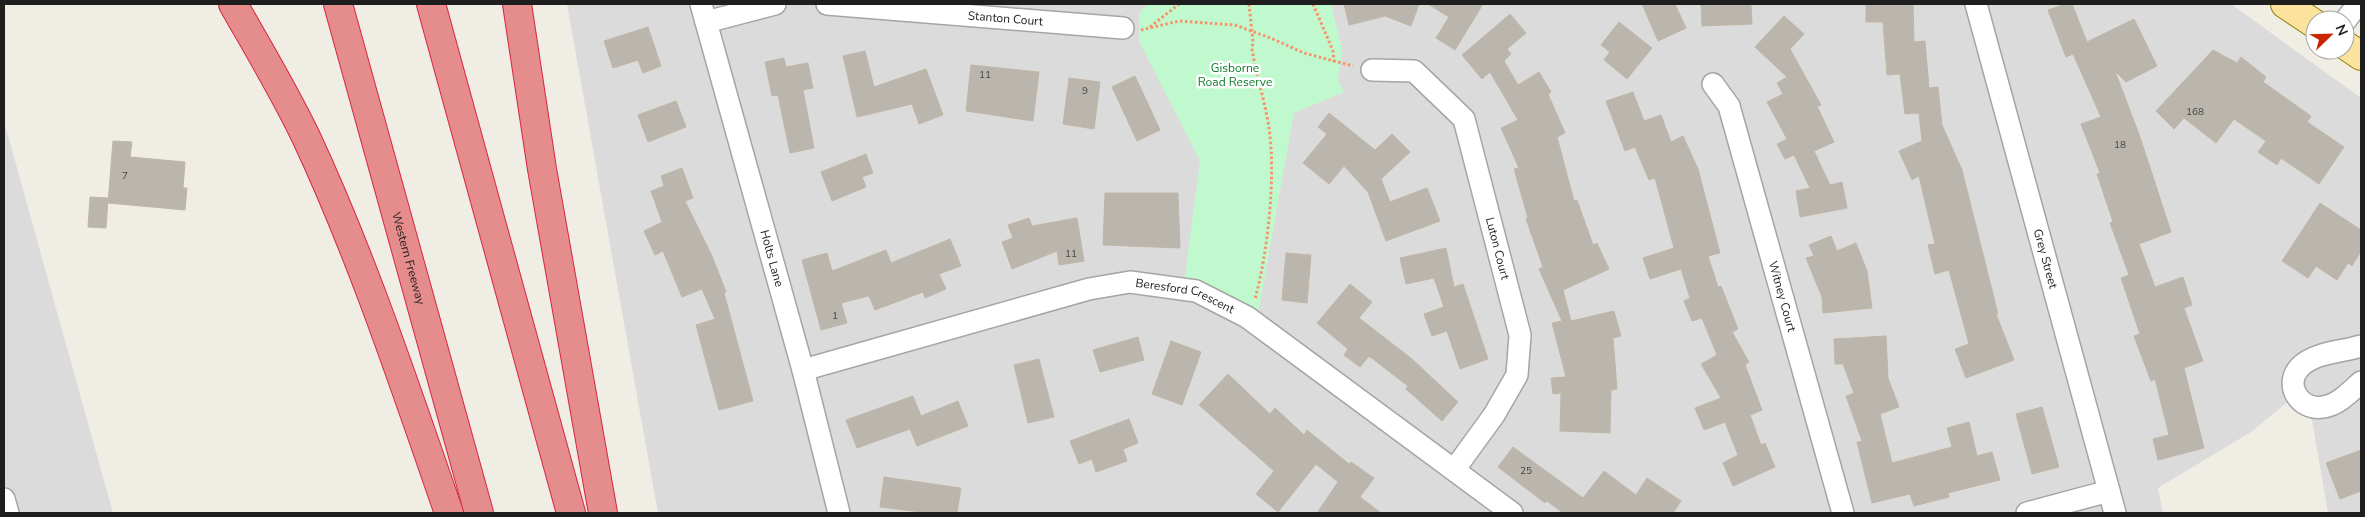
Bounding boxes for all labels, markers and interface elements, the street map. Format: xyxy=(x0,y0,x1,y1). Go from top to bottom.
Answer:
street label: Stanton Court xyxy=(967,7,1044,30)
north arrow xyxy=(2305,10,2355,60)
text: N xyxy=(2331,22,2352,39)
park label: Gisborne Road Reserve xyxy=(1198,60,1272,90)
house number: 11 xyxy=(979,68,991,82)
house number: 9 xyxy=(1082,84,1088,98)
house number: 168 xyxy=(2186,105,2204,119)
house number: 18 xyxy=(2114,138,2126,152)
house number: 7 xyxy=(122,169,128,183)
street label: Western Freeway xyxy=(388,210,429,307)
street label: Luton Court xyxy=(1482,216,1513,282)
street label: Grey Street xyxy=(2030,227,2062,291)
street label: Holts Lane xyxy=(756,228,787,289)
house number: 11 xyxy=(1065,247,1077,261)
street label: Witney Court xyxy=(1765,259,1800,334)
street label: Beresford Crescent xyxy=(1134,275,1238,318)
house number: 1 xyxy=(832,309,838,323)
house number: 25 xyxy=(1520,464,1532,478)

